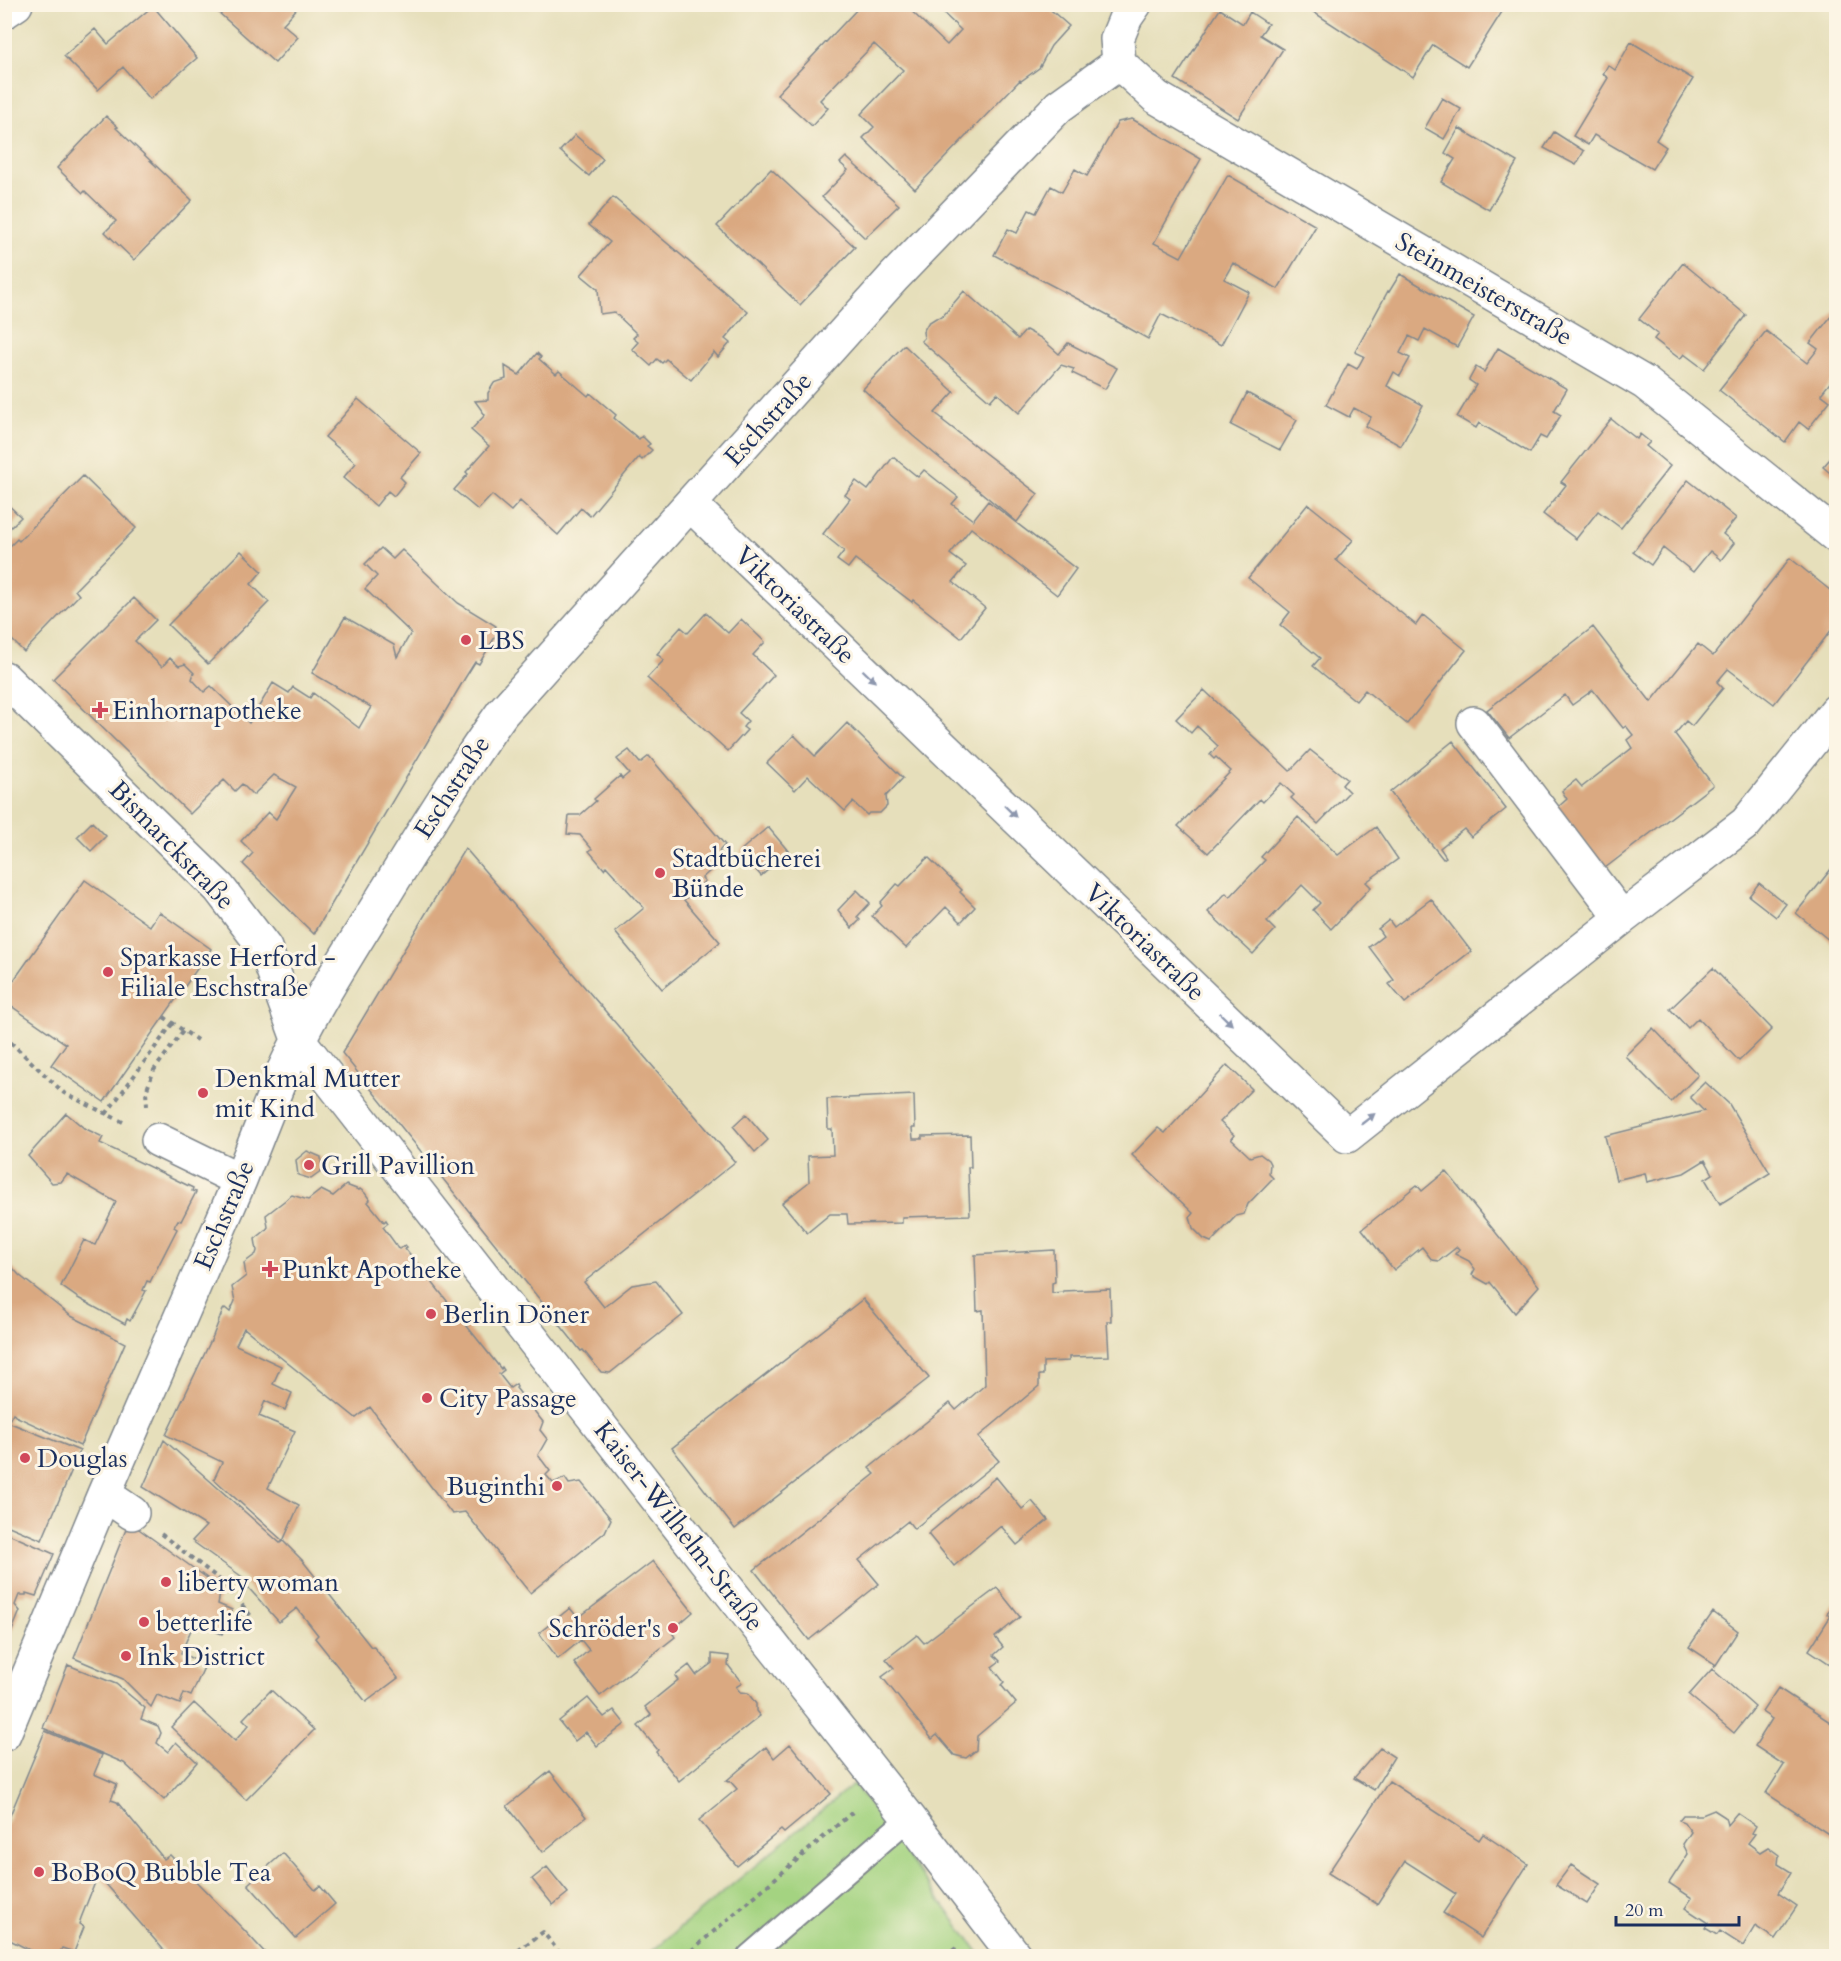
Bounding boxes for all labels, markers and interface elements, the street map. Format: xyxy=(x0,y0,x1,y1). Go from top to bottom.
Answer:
street label: Steinmeisterstraße xyxy=(1389,224,1579,354)
street label: Eschstraße xyxy=(716,364,820,474)
street label: Viktoriastraße xyxy=(727,538,863,672)
place label: LBS xyxy=(478,623,524,658)
marker: LBS xyxy=(459,633,473,647)
one-way arrow xyxy=(862,669,877,683)
place label: Einhornapotheke xyxy=(112,693,302,728)
marker: Einhornapotheke xyxy=(93,703,107,717)
street label: Eschstraße xyxy=(406,729,498,845)
street label: Bismarckstraße xyxy=(101,773,243,917)
one-way arrow xyxy=(1003,804,1017,818)
place label: Stadtbücherei Bünde xyxy=(672,841,821,906)
marker: Stadtbücherei Bünde xyxy=(653,866,667,880)
street label: Viktoriastraße xyxy=(1077,875,1213,1009)
place label: Sparkasse Herford - Filiale Eschstraße xyxy=(120,940,336,1005)
marker: Sparkasse Herford - Filiale Eschstraße xyxy=(101,965,115,979)
one-way arrow xyxy=(1219,1012,1233,1026)
place label: Denkmal Mutter mit Kind xyxy=(215,1061,400,1126)
marker: Denkmal Mutter mit Kind xyxy=(196,1086,210,1100)
one-way arrow xyxy=(1361,1113,1376,1125)
place label: Grill Pavillion xyxy=(321,1148,475,1183)
street label: Eschstraße xyxy=(185,1155,263,1275)
marker: Grill Pavillion xyxy=(302,1158,316,1172)
place label: Punkt Apotheke xyxy=(282,1252,462,1287)
marker: Punkt Apotheke xyxy=(263,1262,277,1276)
place label: Berlin Döner xyxy=(443,1297,589,1332)
marker: Berlin Döner xyxy=(424,1307,438,1321)
place label: City Passage xyxy=(439,1381,577,1416)
marker: City Passage xyxy=(420,1391,434,1405)
street label: Kaiser-Wilhelm-Straße xyxy=(586,1414,772,1638)
place label: Douglas xyxy=(37,1441,128,1476)
marker: Douglas xyxy=(18,1451,32,1465)
place label: Buginthi xyxy=(447,1469,545,1504)
marker: Buginthi xyxy=(550,1479,564,1493)
place label: liberty woman xyxy=(178,1565,339,1600)
marker: liberty woman xyxy=(159,1575,173,1589)
place label: betterlife xyxy=(156,1605,253,1640)
place label: Schröder's xyxy=(549,1611,661,1646)
marker: betterlife xyxy=(137,1615,151,1629)
marker: Schröder's xyxy=(666,1621,680,1635)
place label: Ink District xyxy=(138,1639,265,1674)
marker: Ink District xyxy=(119,1649,133,1663)
place label: BoBoQ Bubble Tea xyxy=(51,1855,271,1890)
marker: BoBoQ Bubble Tea xyxy=(32,1865,46,1879)
scale bar xyxy=(1616,1889,1739,1927)
text: 20 m xyxy=(1625,1898,1664,1923)

